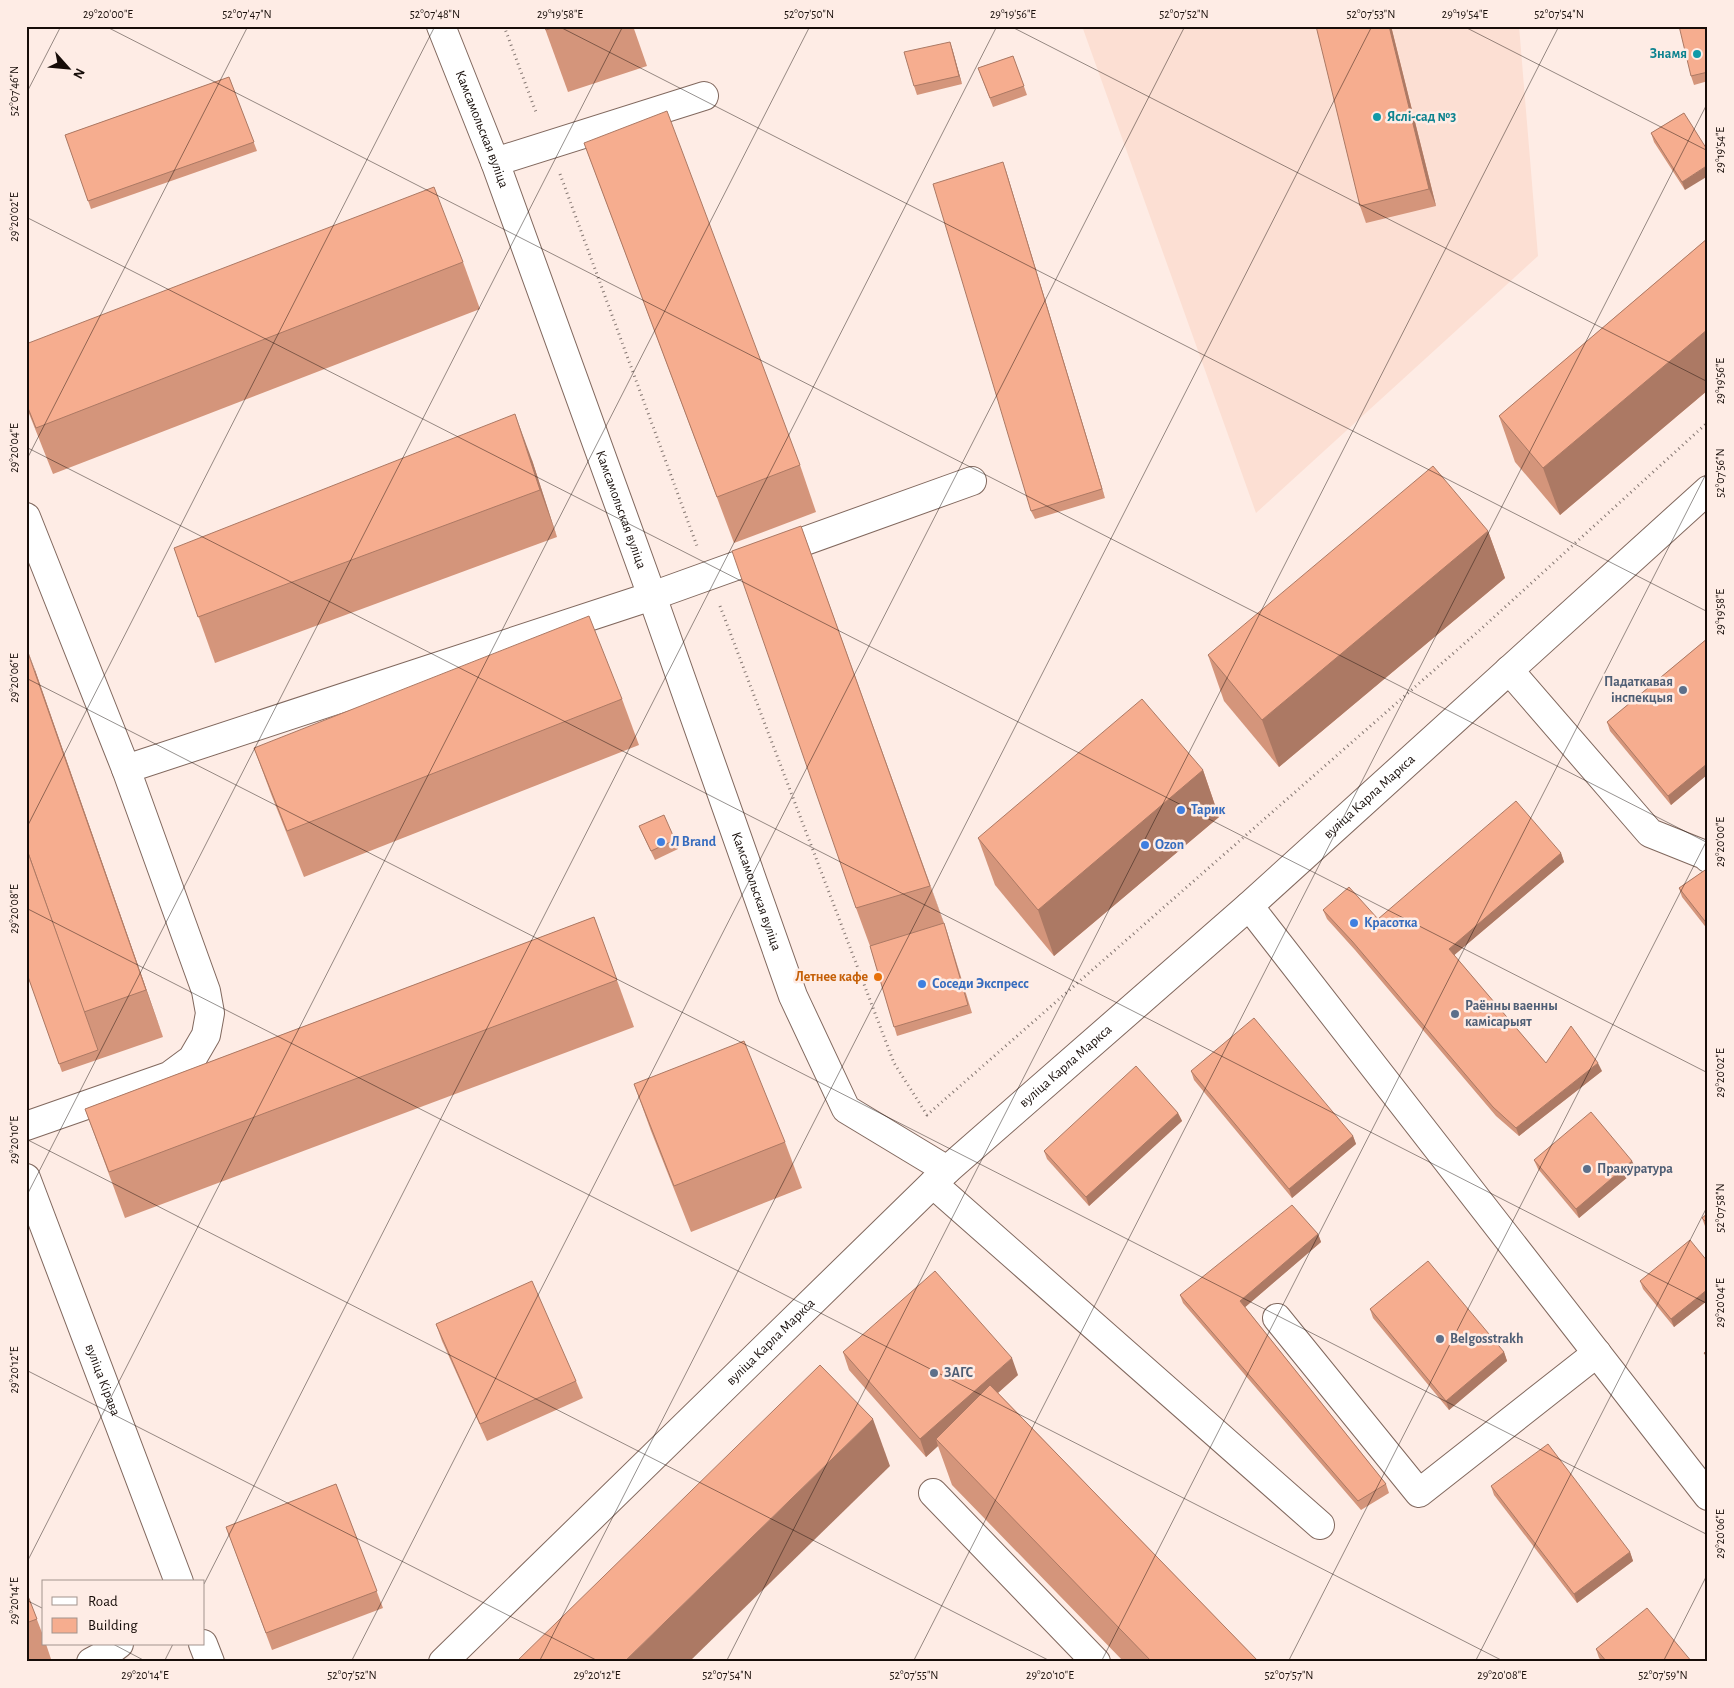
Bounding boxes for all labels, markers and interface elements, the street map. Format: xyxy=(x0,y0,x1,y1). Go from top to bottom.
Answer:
text: 29°20'00"E xyxy=(83,8,133,20)
text: 52°07'47"N xyxy=(222,8,272,20)
text: 52°07'48"N xyxy=(410,8,460,20)
text: 29°19'58"E xyxy=(537,8,583,20)
text: 52°07'50"N xyxy=(784,8,834,20)
text: 29°19'56"E xyxy=(990,8,1036,20)
text: 52°07'52"N xyxy=(1159,8,1209,20)
text: 52°07'53"N xyxy=(1347,8,1395,20)
text: 29°19'54"E xyxy=(1442,8,1488,20)
text: 52°07'54"N xyxy=(1534,8,1584,20)
north arrow xyxy=(42,42,92,92)
place label: Знамя xyxy=(1650,47,1687,61)
marker: Знамя xyxy=(1691,48,1703,60)
text: 52°07'46"N xyxy=(8,66,20,116)
text: N xyxy=(70,66,87,81)
street label: Камсамольская вуліца xyxy=(452,69,511,190)
place label: Яслі-сад №3 xyxy=(1387,110,1456,124)
marker: Яслі-сад №3 xyxy=(1371,111,1383,123)
text: 29°19'54"E xyxy=(1714,127,1726,173)
text: 29°20'02"E xyxy=(8,192,20,242)
text: 29°19'56"E xyxy=(1714,358,1726,404)
text: 29°20'04"E xyxy=(8,423,20,473)
text: 52°07'56"N xyxy=(1714,448,1726,498)
street label: Камсамольская вуліца xyxy=(593,449,649,571)
text: 29°19'58"E xyxy=(1714,589,1726,635)
text: 29°20'06"E xyxy=(8,653,20,703)
place label: Падаткавая інспекцыя xyxy=(1604,675,1673,705)
marker: Падаткавая інспекцыя xyxy=(1677,684,1689,696)
street label: вуліца Карла Маркса xyxy=(1321,752,1418,842)
place label: Тарик xyxy=(1191,803,1225,817)
marker: Тарик xyxy=(1175,804,1187,816)
text: 29°20'00"E xyxy=(1714,817,1726,867)
street label: Камсамольская вуліца xyxy=(729,830,784,953)
place label: Л Brand xyxy=(671,835,717,849)
marker: Л Brand xyxy=(655,836,667,848)
place label: Ozon xyxy=(1155,838,1184,852)
marker: Ozon xyxy=(1139,839,1151,851)
text: 29°20'08"E xyxy=(8,884,20,934)
place label: Красотка xyxy=(1364,916,1418,930)
marker: Красотка xyxy=(1348,917,1360,929)
place label: Летнее кафе xyxy=(795,970,868,984)
marker: Летнее кафе xyxy=(872,971,884,983)
place label: Соседи Экспресс xyxy=(932,977,1029,991)
marker: Соседи Экспресс xyxy=(916,978,928,990)
place label: Раённы ваенны камісарыят xyxy=(1465,999,1558,1029)
marker: Раённы ваенны камісарыят xyxy=(1449,1008,1461,1020)
street label: вуліца Карла Маркса xyxy=(1017,1022,1115,1110)
text: 29°20'02"E xyxy=(1714,1048,1726,1098)
text: 29°20'10"E xyxy=(8,1116,20,1164)
place label: Пракуратура xyxy=(1597,1162,1673,1176)
marker: Пракуратура xyxy=(1581,1163,1593,1175)
text: 52°07'58"N xyxy=(1714,1183,1726,1233)
text: 29°20'04"E xyxy=(1714,1278,1726,1328)
street label: вуліца Карла Маркса xyxy=(724,1296,818,1388)
place label: Belgosstrakh xyxy=(1450,1332,1523,1346)
marker: Belgosstrakh xyxy=(1434,1333,1446,1345)
street label: вуліца Кірава xyxy=(83,1342,123,1418)
text: 29°20'12"E xyxy=(8,1346,20,1394)
place label: ЗАГС xyxy=(944,1366,974,1380)
marker: ЗАГС xyxy=(928,1367,940,1379)
text: 29°20'06"E xyxy=(1714,1509,1726,1559)
text: 29°20'14"E xyxy=(8,1577,20,1625)
legend xyxy=(42,1580,205,1646)
text: Road xyxy=(88,1594,118,1609)
text: Building xyxy=(88,1618,138,1633)
text: 29°20'14"E xyxy=(121,1669,169,1681)
text: 52°07'52"N xyxy=(327,1669,377,1681)
text: 29°20'12"E xyxy=(573,1669,621,1681)
text: 52°07'54"N xyxy=(702,1669,752,1681)
text: 52°07'55"N xyxy=(890,1669,938,1681)
text: 29°20'10"E xyxy=(1026,1669,1074,1681)
text: 52°07'57"N xyxy=(1265,1669,1313,1681)
text: 29°20'08"E xyxy=(1477,1669,1527,1681)
text: 52°07'59"N xyxy=(1638,1669,1688,1681)

